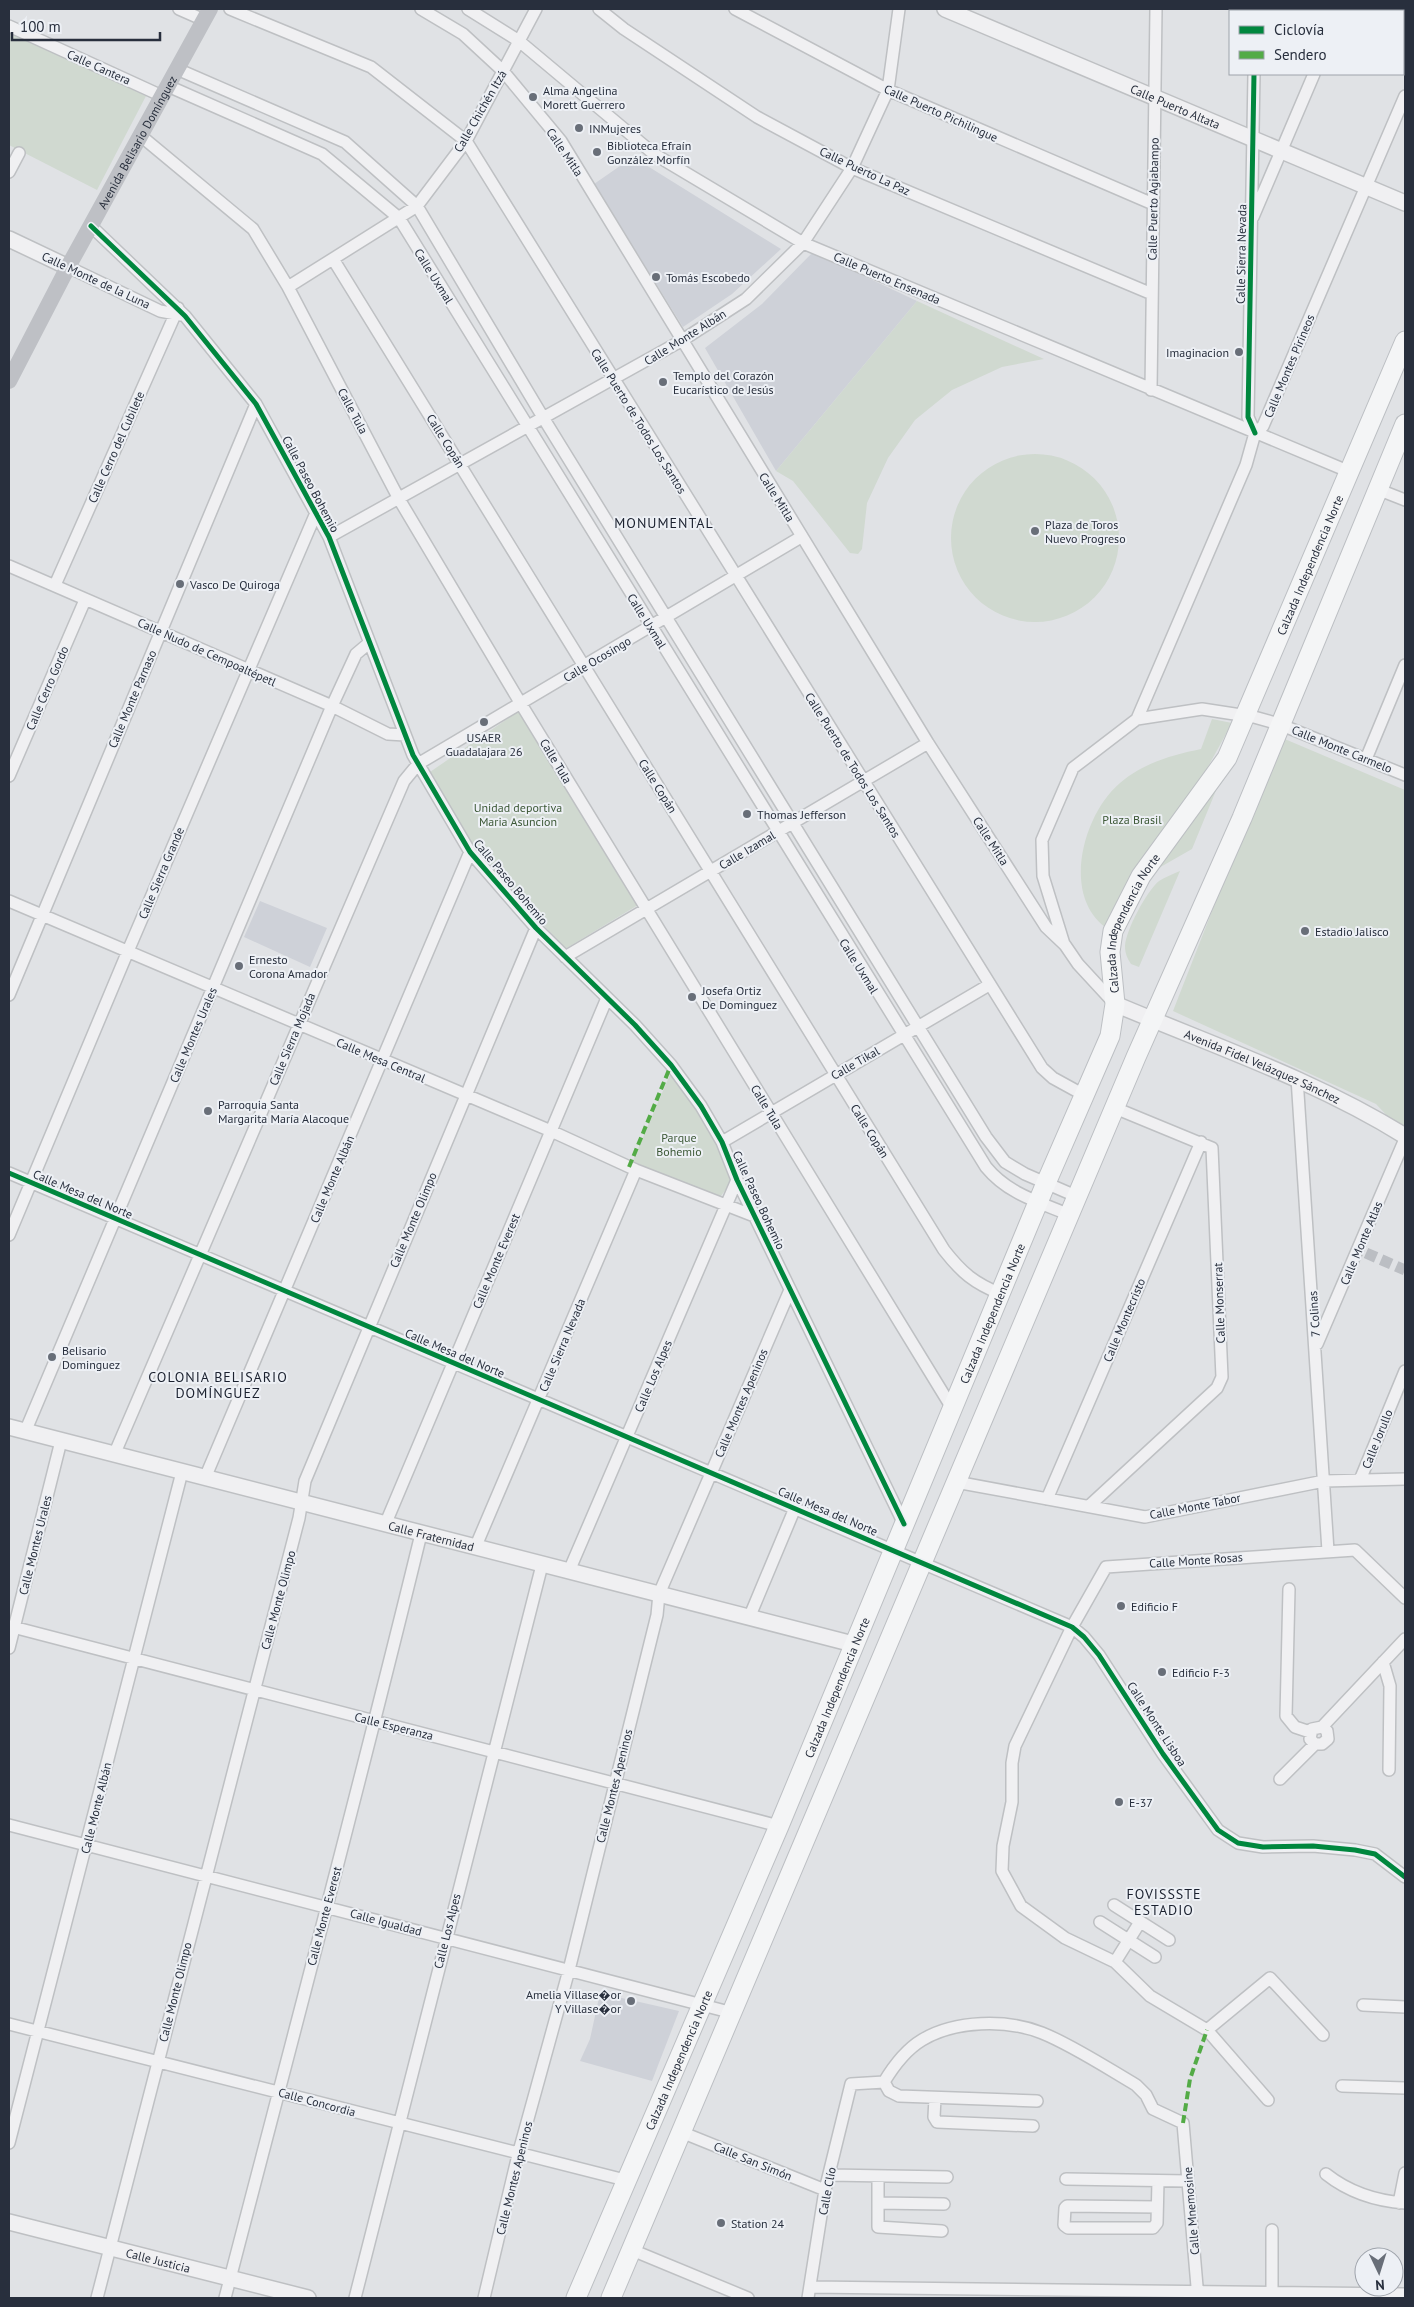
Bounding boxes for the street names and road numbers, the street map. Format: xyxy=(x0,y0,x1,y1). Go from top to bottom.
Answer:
street label: Calle Cantera xyxy=(65,46,133,88)
street label: Calle Chichén Itzá xyxy=(450,67,510,155)
street label: Avenida Belisario Domínguez xyxy=(94,73,179,211)
street label: Calle Puerto Pichilingue xyxy=(882,81,1000,145)
street label: Calle Puerto Altata xyxy=(1128,81,1223,132)
street label: Calle Mitla xyxy=(543,125,587,179)
street label: Calle Puerto Agiabampo xyxy=(1144,137,1162,261)
street label: Calle Puerto La Paz xyxy=(817,143,913,199)
street label: Calle Sierra Nevada xyxy=(1233,204,1249,304)
street label: Calle Uxmal xyxy=(411,246,457,307)
street label: Calle Monte de la Luna xyxy=(39,248,153,312)
street label: Calle Puerto Ensenada xyxy=(831,249,943,307)
street label: Calle Monte Albán xyxy=(641,306,729,368)
street label: Calle Montes Pirineos xyxy=(1260,312,1318,420)
street label: Calle Puerto de Todos Los Santos xyxy=(588,346,690,496)
street label: Calle Tula xyxy=(335,385,371,437)
street label: Calle Cerro del Cubilete xyxy=(85,389,147,505)
street label: Calle Copán xyxy=(424,411,468,471)
street label: Calle Paseo Bohemio xyxy=(279,433,343,535)
street label: Calle Mitla xyxy=(756,470,798,524)
street label: Calzada Independencia Norte xyxy=(1273,492,1346,637)
street label: Calle Uxmal xyxy=(624,591,670,652)
street label: Calle Nudo de Cempoaltépetl xyxy=(135,615,279,690)
street label: Calle Ocosingo xyxy=(560,633,634,685)
street label: Calle Cerro Gordo xyxy=(23,644,71,732)
street label: Calle Monte Parnaso xyxy=(105,648,159,750)
street label: Calle Puerto de Todos Los Santos xyxy=(802,690,904,840)
street label: Calle Monte Carmelo xyxy=(1290,722,1394,776)
street label: Calle Tula xyxy=(537,736,575,786)
street label: Calle Copán xyxy=(636,756,680,816)
street label: Calle Mitla xyxy=(970,814,1012,868)
street label: Calle Sierra Grande xyxy=(135,825,187,921)
street label: Calle Izamal xyxy=(716,827,778,873)
street label: Calle Paseo Bohemio xyxy=(471,836,551,928)
street label: Calzada Independencia Norte xyxy=(1102,850,1163,994)
street label: Calle Uxmal xyxy=(836,936,882,997)
street label: Calle Montes Urales xyxy=(166,985,220,1085)
street label: Calle Sierra Mojada xyxy=(266,990,318,1088)
street label: Avenida Fidel Velázquez Sánchez xyxy=(1182,1026,1343,1106)
street label: Calle Mesa Central xyxy=(334,1034,428,1086)
street label: Calle Tikal xyxy=(828,1043,882,1083)
street label: Calle Tula xyxy=(748,1082,786,1132)
street label: Calle Copán xyxy=(848,1101,892,1161)
street label: Calle Monte Albán xyxy=(307,1133,357,1225)
street label: Calle Paseo Bohemio xyxy=(730,1148,788,1252)
street label: Calle Mesa del Norte xyxy=(31,1166,135,1222)
street label: Calle Monte Olimpo xyxy=(386,1170,440,1270)
street label: Calle Monte Atlas xyxy=(1337,1199,1385,1287)
street label: Calle Monte Everest xyxy=(469,1211,523,1311)
street label: Calzada Independencia Norte xyxy=(956,1241,1028,1386)
street label: Calle Monserrat xyxy=(1210,1262,1228,1344)
street label: Calle Montecristo xyxy=(1100,1276,1148,1364)
street label: 7 Colinas xyxy=(1305,1290,1323,1338)
street label: Calle Sierra Nevada xyxy=(536,1296,588,1394)
street label: Calle Mesa del Norte xyxy=(403,1325,507,1381)
street label: Calle Los Alpes xyxy=(631,1338,675,1414)
street label: Calle Montes Apeninos xyxy=(711,1346,771,1460)
street label: Calle Jorullo xyxy=(1358,1407,1396,1471)
street label: Calle Mesa del Norte xyxy=(776,1483,880,1539)
street label: Calle Monte Tabor xyxy=(1148,1490,1242,1522)
street label: Calle Montes Urales xyxy=(15,1494,55,1596)
street label: Calle Fraternidad xyxy=(387,1517,476,1554)
street label: Calle Monte Olimpo xyxy=(258,1549,298,1651)
street label: Calle Monte Rosas xyxy=(1149,1549,1243,1571)
street label: Calzada Independencia Norte xyxy=(801,1615,872,1760)
street label: Calle Monte Lisboa xyxy=(1124,1679,1190,1769)
street label: Calle Esperanza xyxy=(353,1709,435,1743)
street label: Calle Montes Apeninos xyxy=(593,1728,635,1844)
street label: Calle Monte Albán xyxy=(77,1761,115,1855)
street label: Calle Monte Everest xyxy=(304,1865,344,1967)
street label: Calle Los Alpes xyxy=(430,1892,464,1970)
street label: Calle Igualdad xyxy=(348,1905,424,1939)
street label: Calle Monte Olimpo xyxy=(155,1941,195,2043)
street label: Calzada Independencia Norte xyxy=(642,1988,715,2132)
street label: Calle Concordia xyxy=(277,2084,357,2120)
street label: Calle Montes Apeninos xyxy=(493,2120,535,2236)
street label: Calle San Simón xyxy=(712,2138,794,2184)
street label: Calle Clío xyxy=(815,2166,839,2216)
street label: Calle Mnemosine xyxy=(1180,2166,1202,2256)
street label: Calle Justicia xyxy=(124,2245,192,2275)

